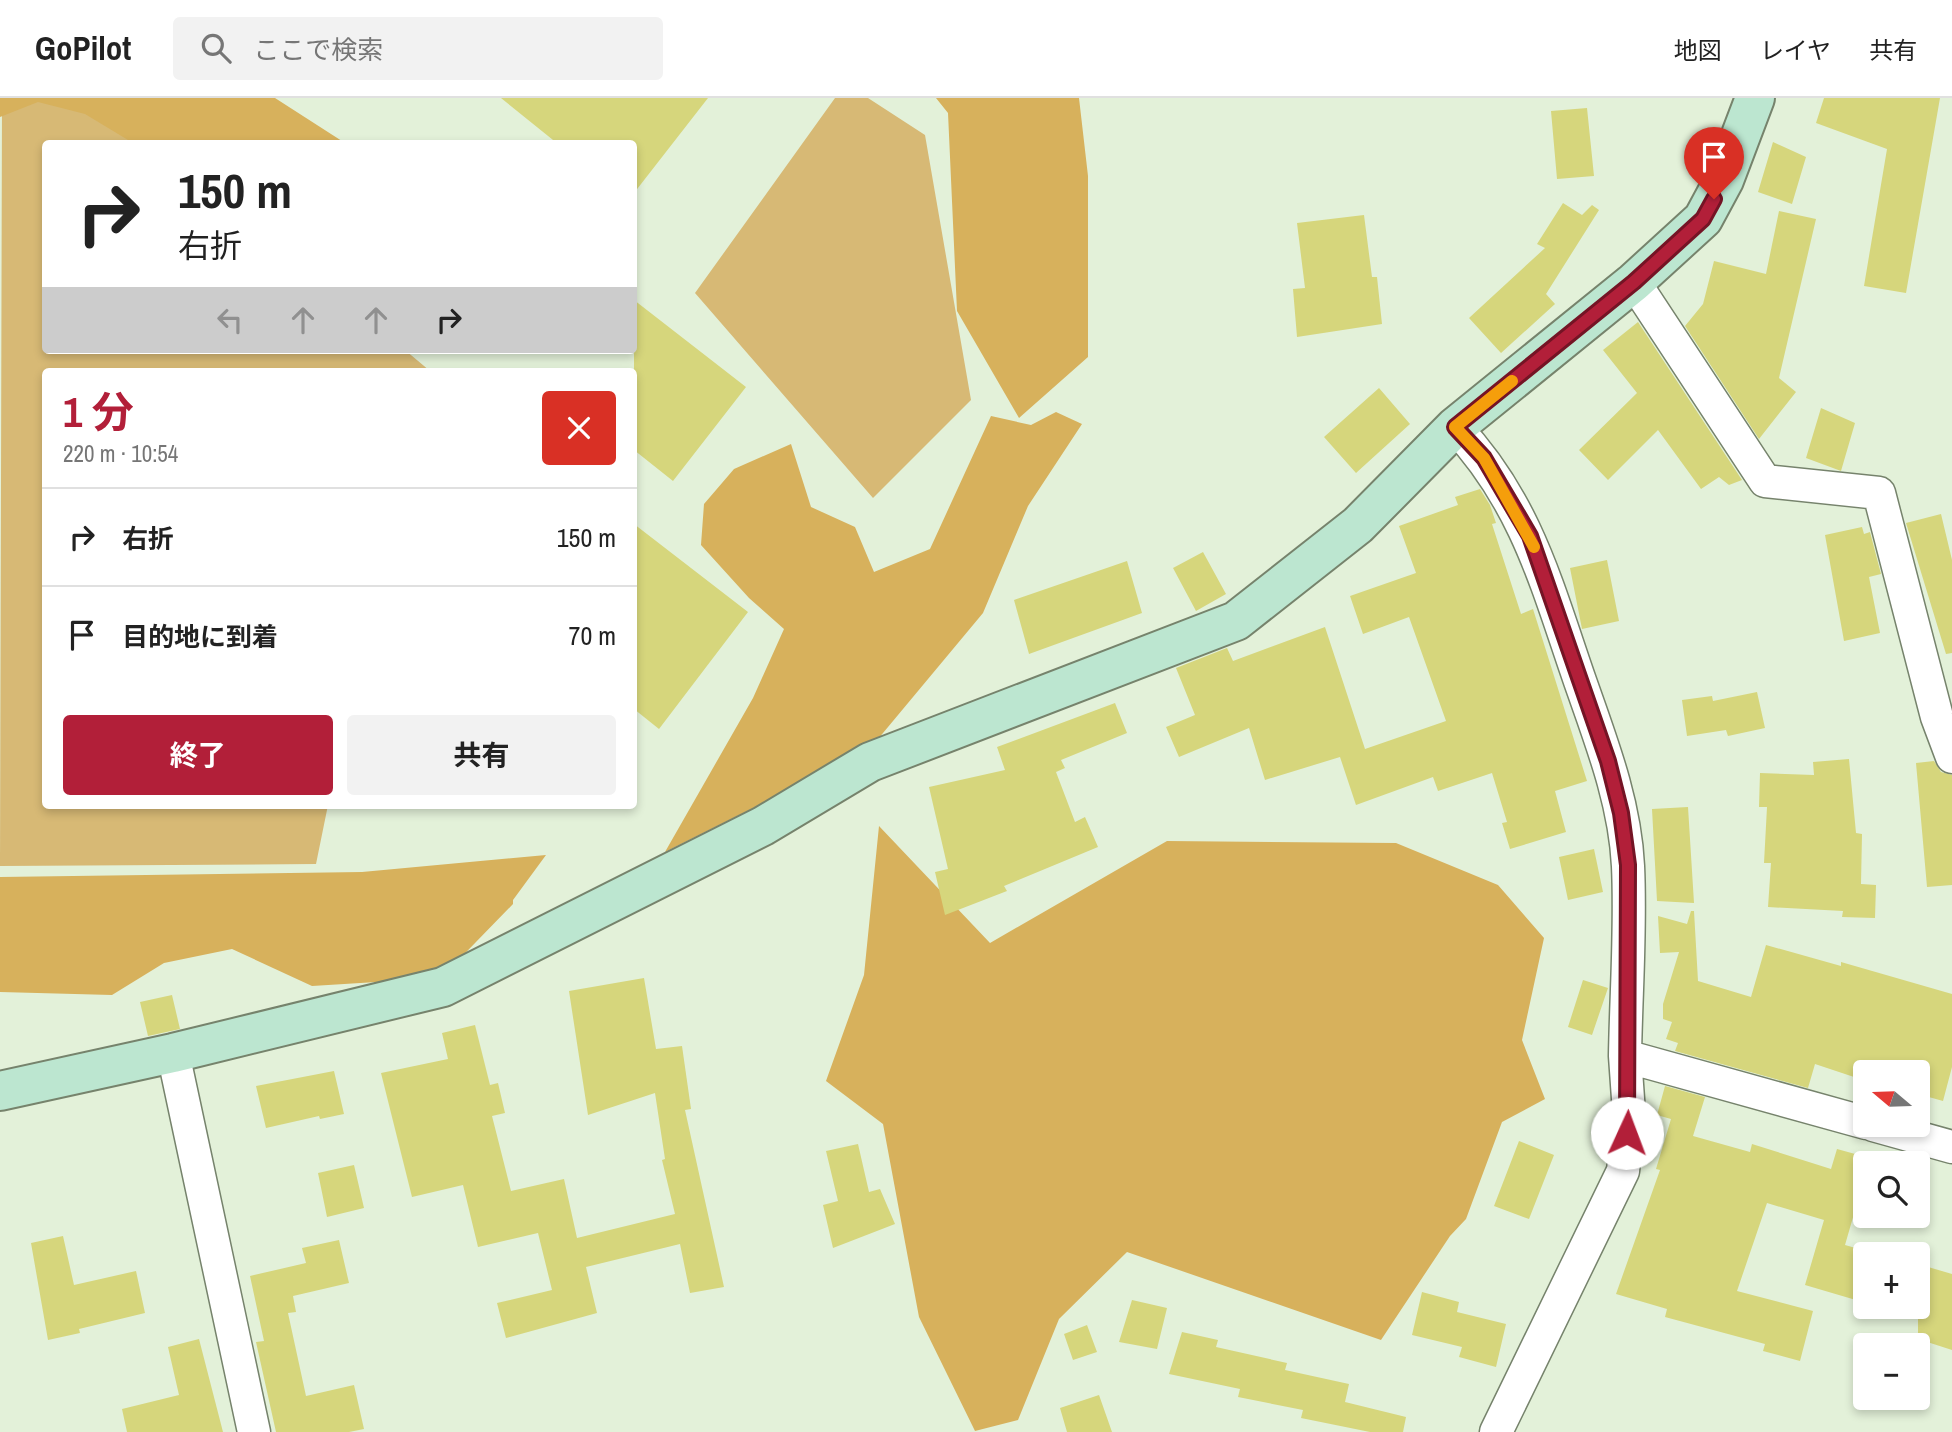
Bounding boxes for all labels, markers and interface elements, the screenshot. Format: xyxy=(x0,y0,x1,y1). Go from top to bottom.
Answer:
search box xyxy=(173,17,663,80)
text: GoPilot xyxy=(35,26,131,70)
icon: search xyxy=(197,29,235,67)
text: ここで検索 xyxy=(253,32,383,67)
text: 地図 xyxy=(1674,34,1722,66)
text: レイヤ xyxy=(1760,34,1831,66)
text: 共有 xyxy=(1869,34,1917,66)
pin xyxy=(1684,127,1744,199)
icon: arrive xyxy=(1695,138,1733,176)
text: 150 m xyxy=(178,157,292,223)
icon: right xyxy=(63,168,154,259)
text: 右折 xyxy=(178,224,242,267)
icon: left xyxy=(211,301,249,339)
icon: ahead xyxy=(284,301,322,339)
icon: ahead xyxy=(357,301,395,339)
icon: right xyxy=(430,301,468,339)
text: 1 分 xyxy=(63,384,134,440)
button: close xyxy=(542,391,616,465)
text: 220 m · 10:54 xyxy=(63,438,178,469)
icon: right xyxy=(63,518,101,556)
text: 150 m xyxy=(557,520,616,555)
text: 右折 xyxy=(122,521,174,556)
icon: arrive xyxy=(63,616,101,654)
text: 70 m xyxy=(569,618,616,653)
text: 目的地に到着 xyxy=(122,619,278,654)
button: 終了 xyxy=(63,715,333,795)
button: 共有 xyxy=(347,715,616,795)
north arrow xyxy=(1853,1060,1930,1138)
map controls xyxy=(1853,1060,1930,1410)
position arrow xyxy=(1590,1096,1664,1170)
button: search xyxy=(1853,1151,1930,1228)
button: + xyxy=(1853,1242,1930,1319)
button: − xyxy=(1853,1333,1930,1410)

